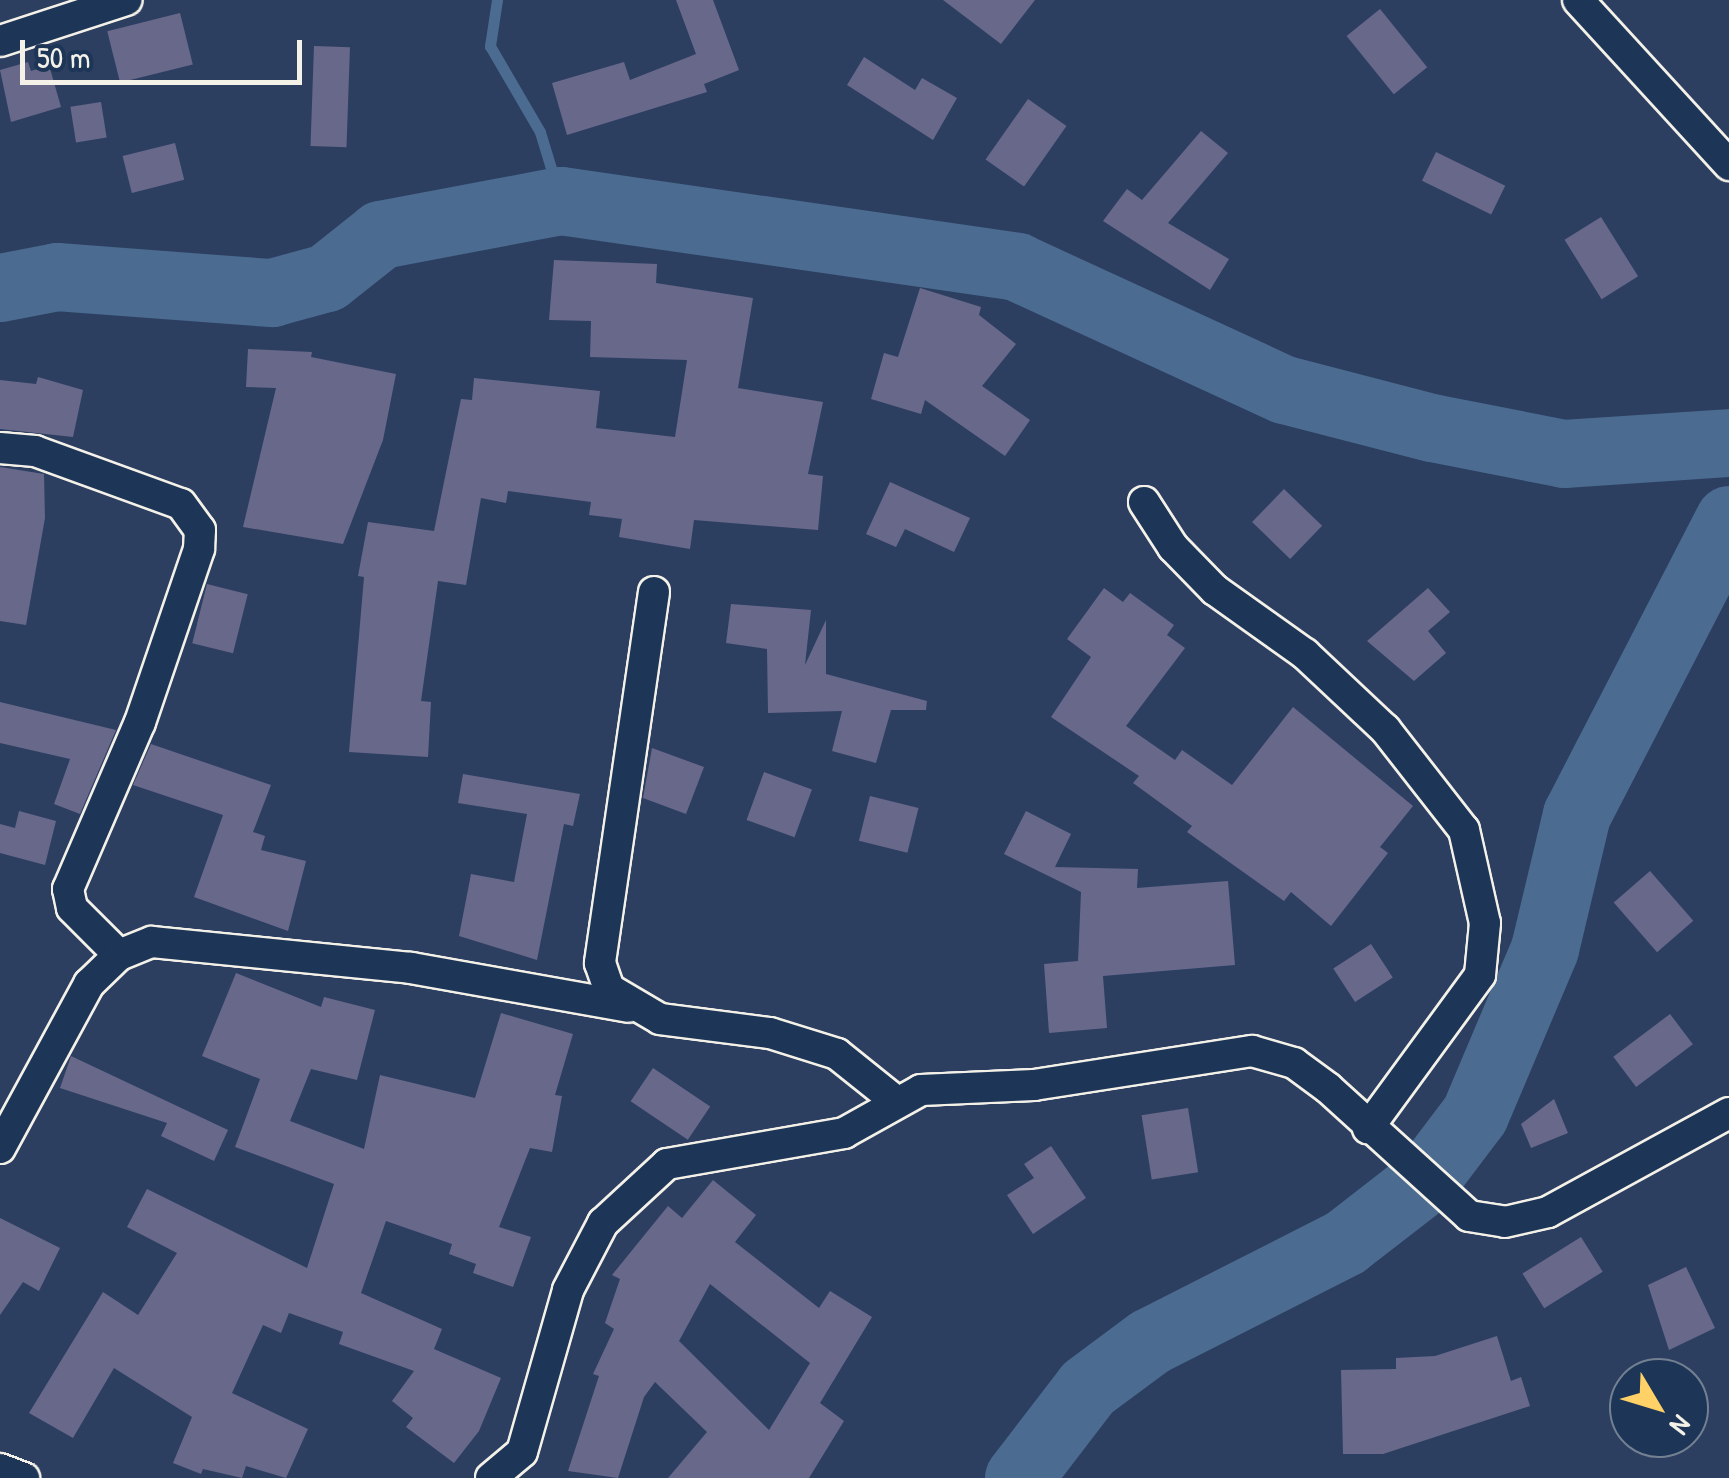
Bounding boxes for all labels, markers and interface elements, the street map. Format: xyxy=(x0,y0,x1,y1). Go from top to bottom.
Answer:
scale bar xyxy=(25,20,308,82)
text: 50 m xyxy=(37,37,90,77)
north arrow xyxy=(1609,1358,1709,1458)
text: N xyxy=(1662,1408,1701,1443)

